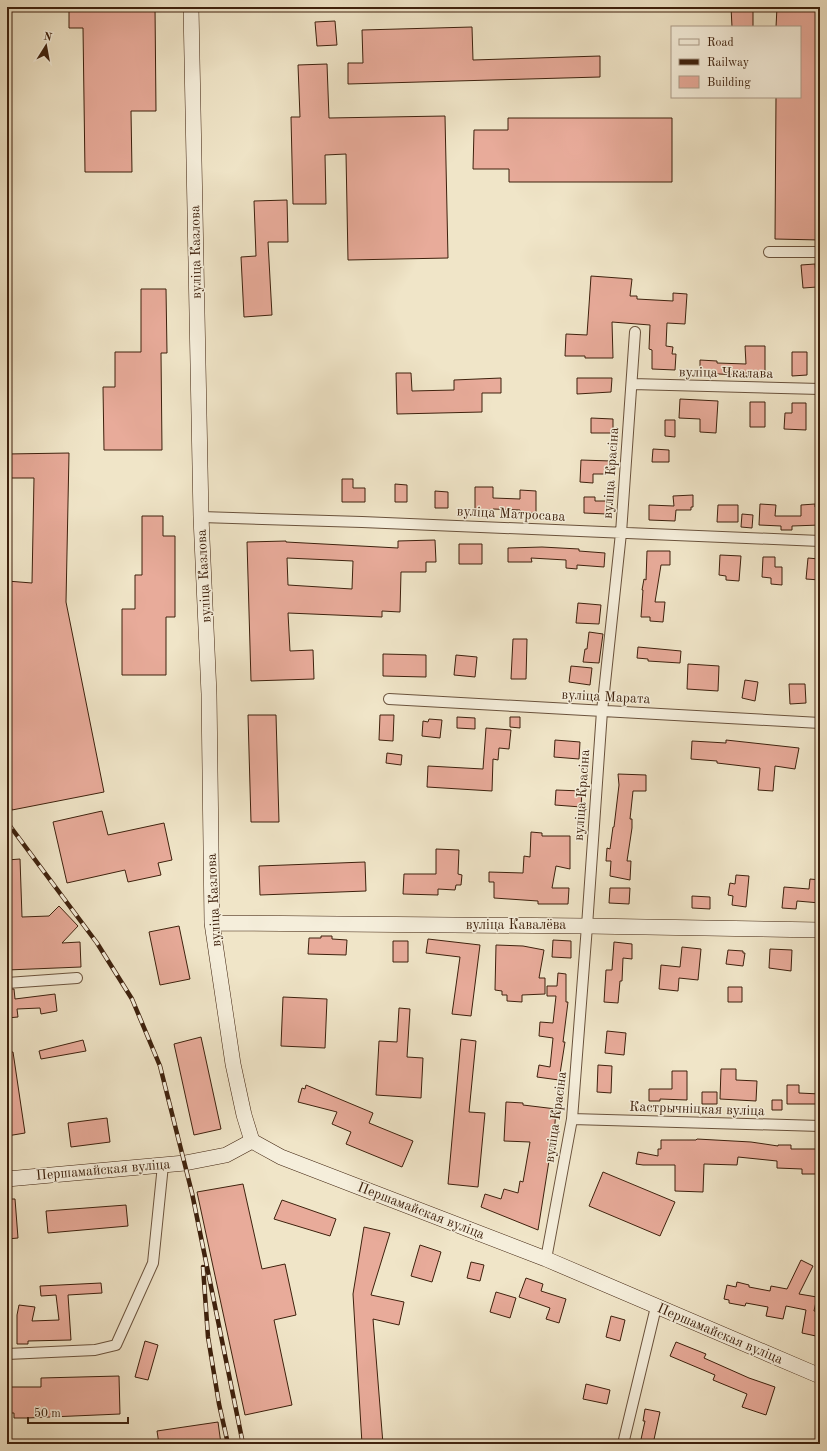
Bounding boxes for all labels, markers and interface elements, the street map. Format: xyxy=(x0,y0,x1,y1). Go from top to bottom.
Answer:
north arrow xyxy=(26,26,66,66)
legend xyxy=(671,26,801,98)
text: N xyxy=(42,31,53,44)
text: Road xyxy=(707,37,734,49)
text: Railway xyxy=(707,57,750,69)
text: Building xyxy=(707,77,751,89)
street label: вуліца Казлова xyxy=(188,205,204,299)
street label: вуліца Чкалава xyxy=(679,365,773,381)
street label: вуліца Красіна xyxy=(601,427,621,519)
street label: вуліца Матросава xyxy=(456,504,566,524)
street label: вуліца Казлова xyxy=(195,529,213,623)
street label: вуліца Марата xyxy=(561,688,651,706)
street label: вуліца Красіна xyxy=(572,749,592,841)
street label: вуліца Казлова xyxy=(205,853,223,947)
street label: вуліца Кавалёва xyxy=(466,918,566,932)
street label: вуліца Красіна xyxy=(543,1071,569,1163)
street label: Кастрычніцкая вуліца xyxy=(629,1100,765,1118)
street label: Першамайская вуліца xyxy=(35,1157,171,1183)
street label: Першамайская вуліца xyxy=(356,1180,487,1242)
street label: Першамайская вуліца xyxy=(655,1301,785,1367)
scale bar xyxy=(28,1399,128,1425)
text: 50 m xyxy=(34,1407,61,1420)

